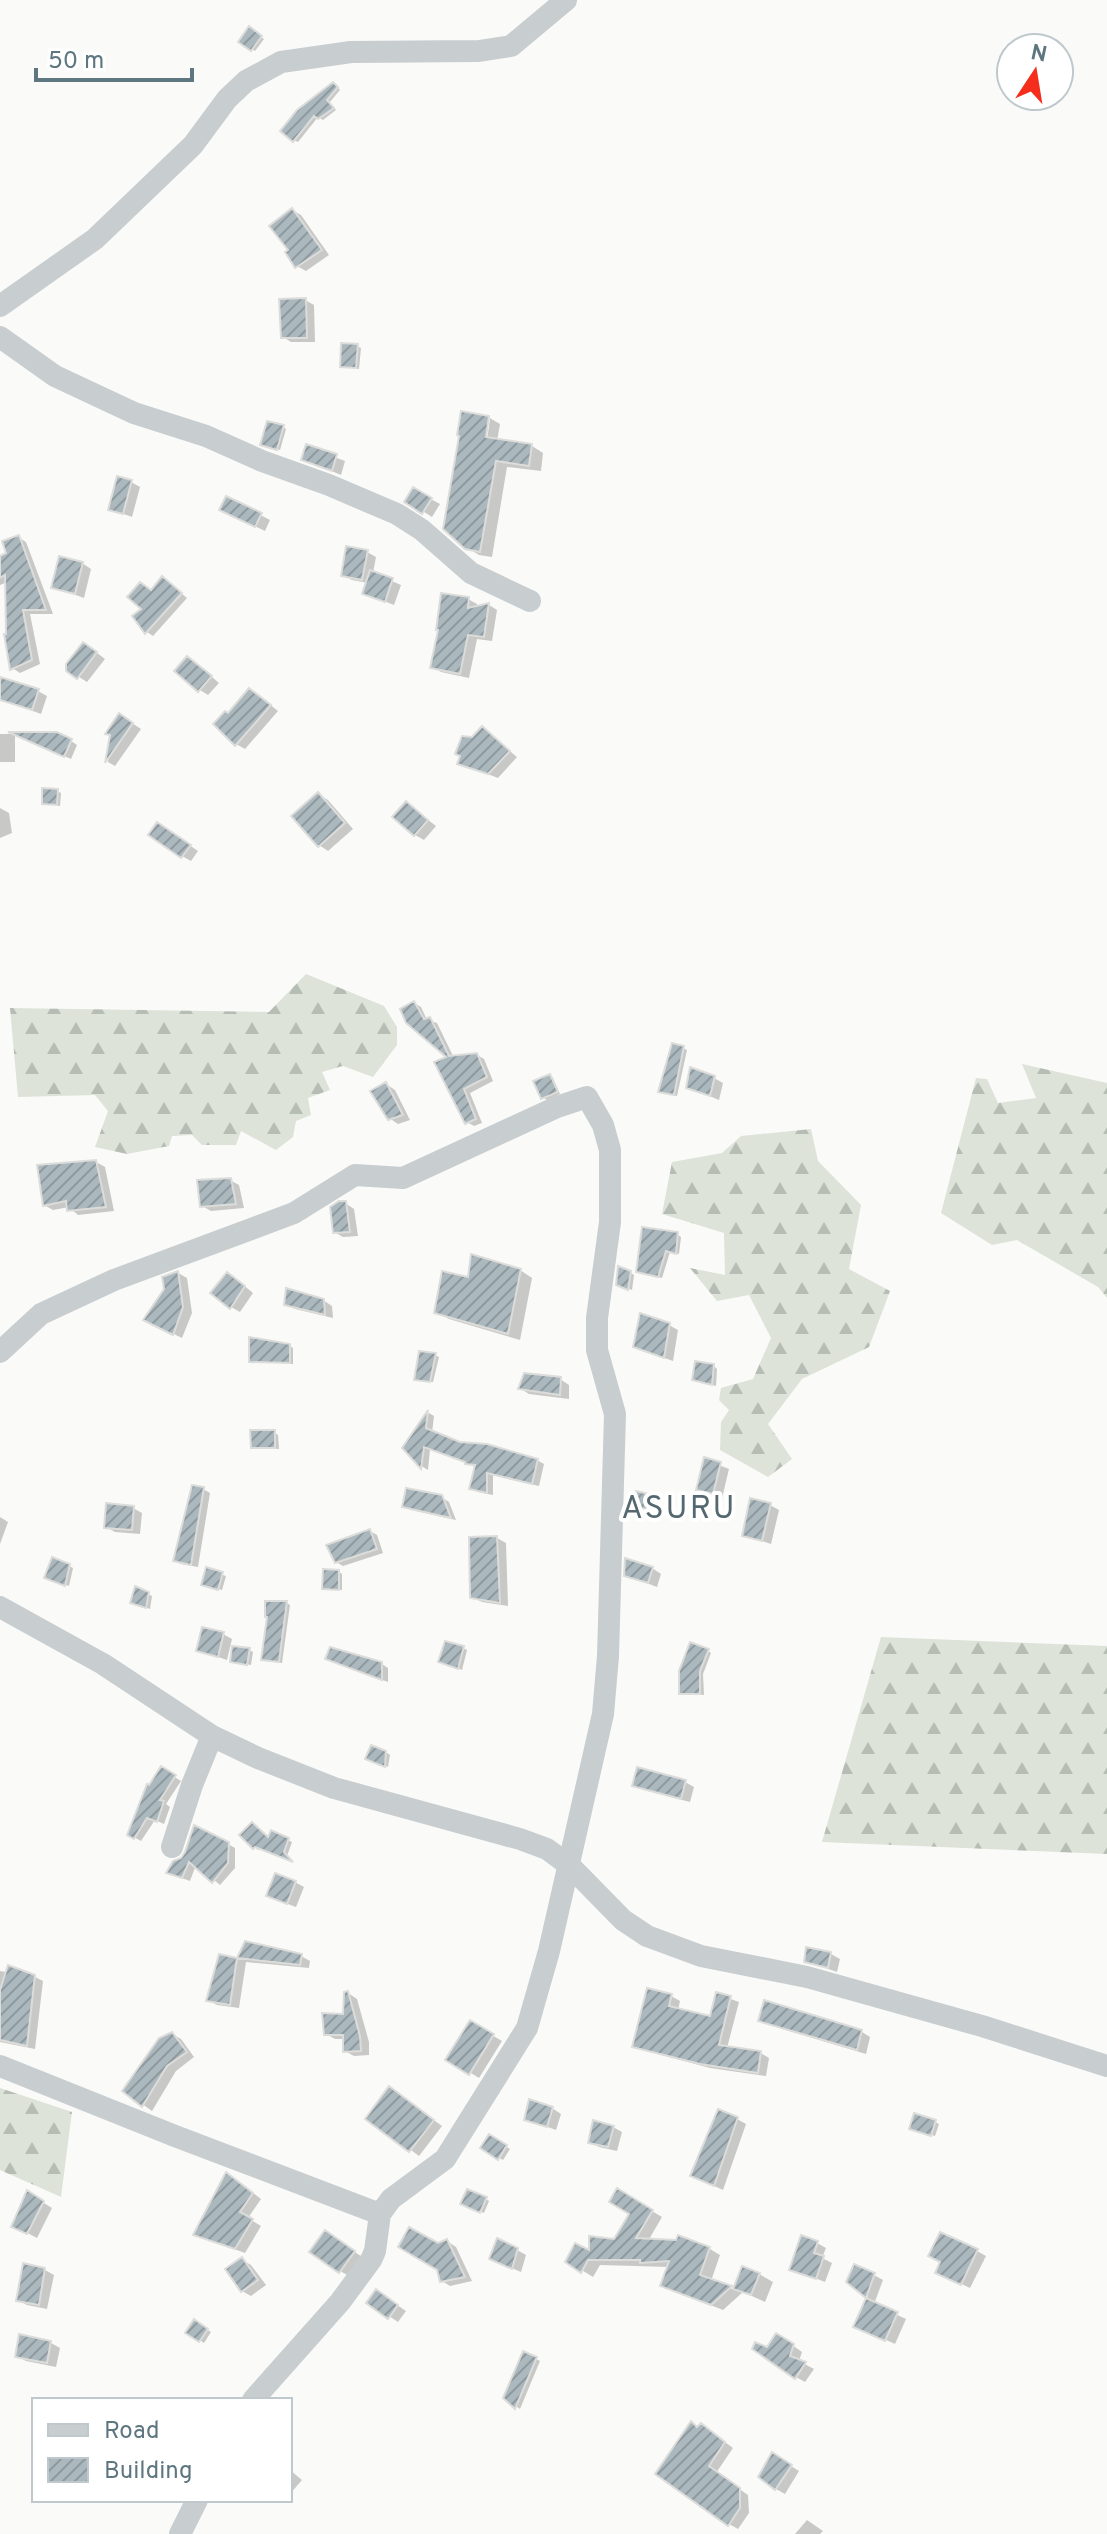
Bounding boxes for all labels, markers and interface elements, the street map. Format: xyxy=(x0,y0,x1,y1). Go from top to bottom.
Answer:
scale bar xyxy=(36,32,192,82)
north arrow xyxy=(995,32,1075,112)
text: N xyxy=(1028,40,1049,70)
text: 50 m xyxy=(48,47,104,77)
district label: ASURU xyxy=(621,1490,737,1530)
legend xyxy=(32,2398,292,2502)
text: Road xyxy=(104,2417,160,2447)
text: Building xyxy=(104,2457,193,2487)

